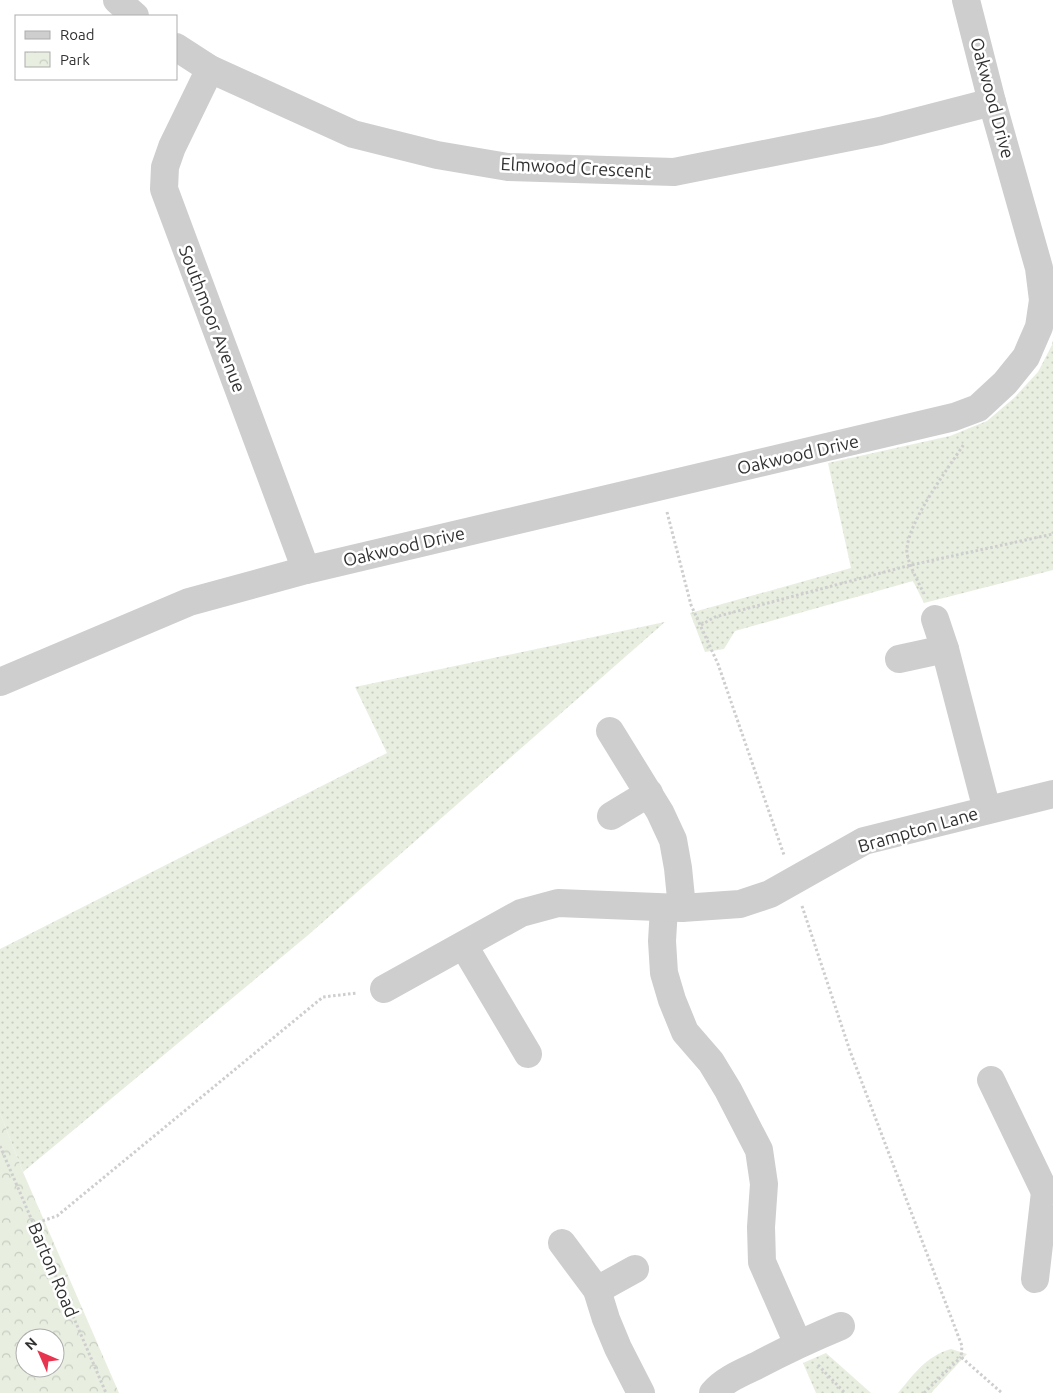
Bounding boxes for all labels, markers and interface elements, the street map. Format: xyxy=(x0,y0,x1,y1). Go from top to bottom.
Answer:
legend xyxy=(15,15,178,80)
text: Road xyxy=(60,26,95,43)
street label: Oakwood Drive xyxy=(967,35,1019,160)
text: Park xyxy=(60,51,90,68)
street label: Elmwood Crescent xyxy=(500,153,652,181)
street label: Southmoor Avenue xyxy=(176,242,250,395)
street label: Oakwood Drive xyxy=(735,430,861,478)
street label: Oakwood Drive xyxy=(341,522,467,570)
street label: Brampton Lane xyxy=(855,802,980,856)
street label: Barton Road xyxy=(25,1219,83,1320)
north arrow xyxy=(15,1328,65,1378)
text: N xyxy=(21,1334,40,1353)

